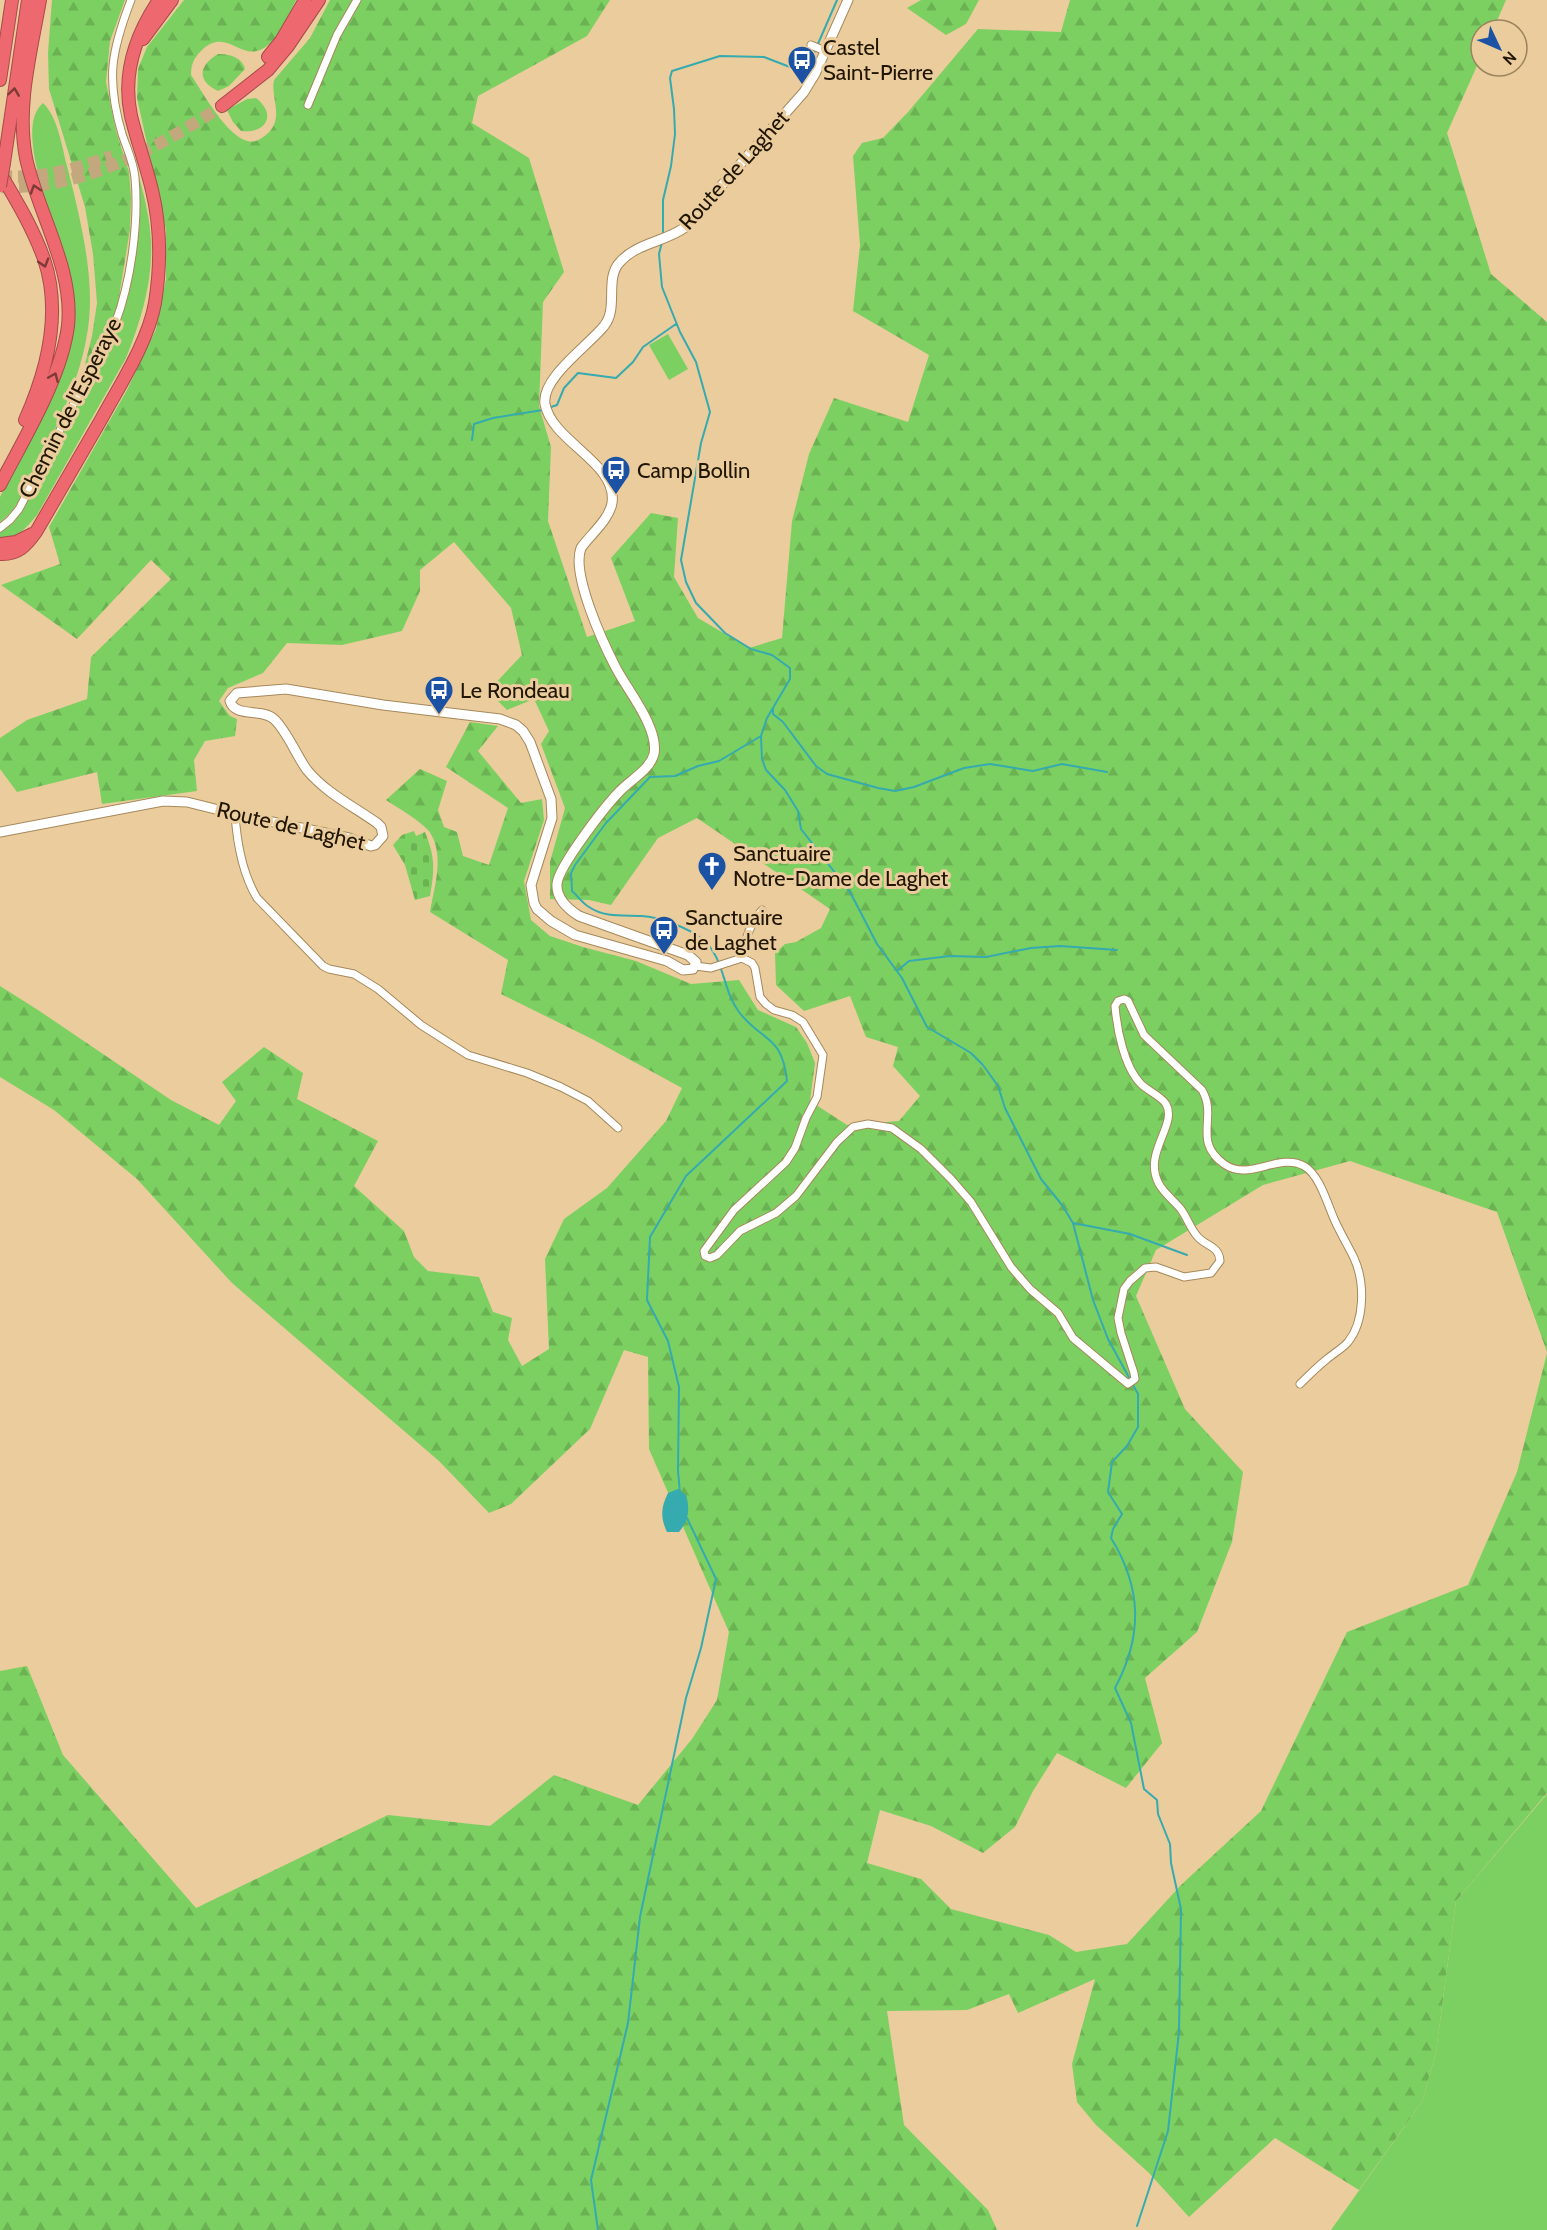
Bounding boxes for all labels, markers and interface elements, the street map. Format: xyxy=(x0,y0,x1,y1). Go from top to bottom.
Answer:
north arrow xyxy=(1469,18,1529,78)
place label: Castel Saint-Pierre xyxy=(823,34,933,86)
bus stop icon: Castel Saint-Pierre xyxy=(786,44,818,86)
text: N xyxy=(1499,47,1520,69)
one-way arrow xyxy=(7,87,19,96)
street label: Route de Laghet xyxy=(673,104,795,235)
one-way arrow xyxy=(30,184,42,195)
one-way arrow xyxy=(37,257,49,268)
street label: Chemin de l'Esperaye xyxy=(13,313,127,503)
one-way arrow xyxy=(47,372,59,383)
bus stop icon: Camp Bollin xyxy=(600,454,632,496)
place label: Camp Bollin xyxy=(637,457,750,484)
bus stop icon: Le Rondeau xyxy=(423,674,455,716)
place label: Le Rondeau xyxy=(460,677,570,704)
street label: Route de Laghet xyxy=(214,796,368,856)
place label: Sanctuaire Notre-Dame de Laghet xyxy=(733,840,949,892)
church icon: Sanctuaire Notre-Dame de Laghet xyxy=(696,850,728,892)
place label: Sanctuaire de Laghet xyxy=(685,904,783,956)
bus stop icon: Sanctuaire de Laghet xyxy=(648,914,680,956)

